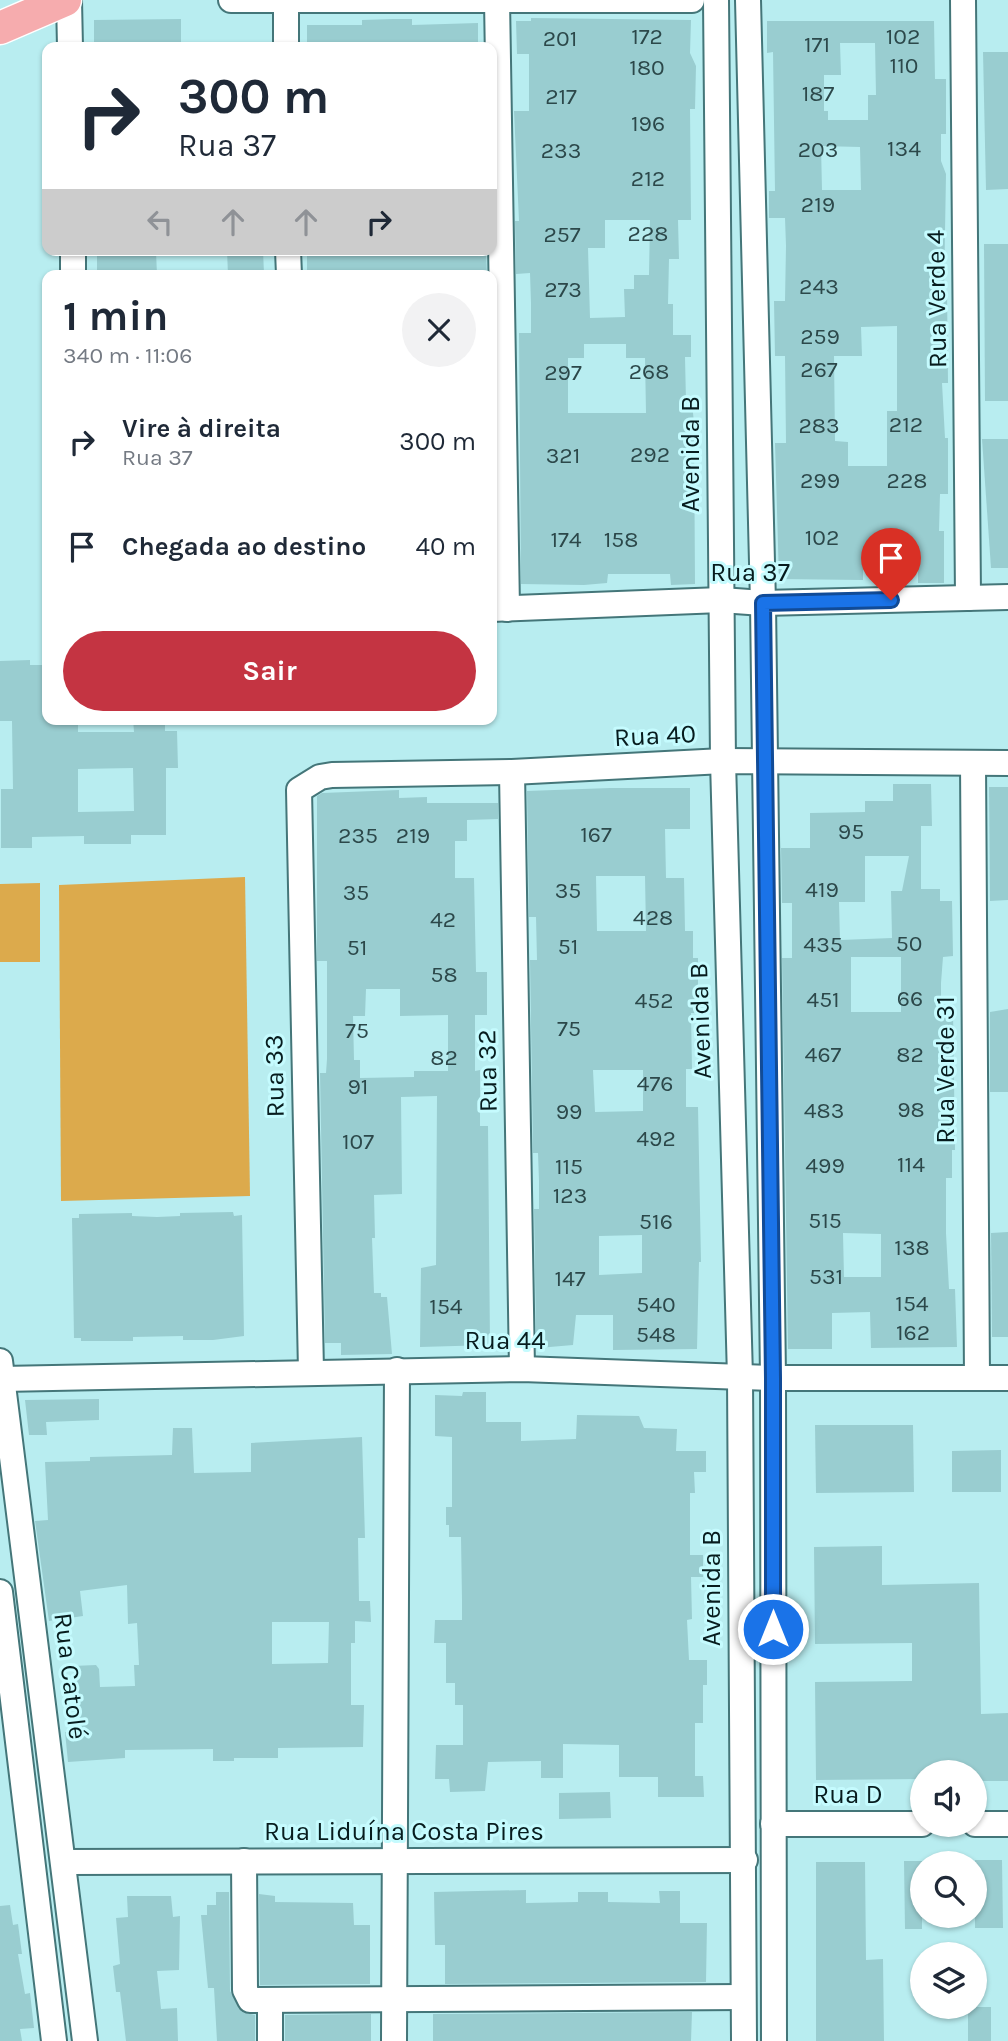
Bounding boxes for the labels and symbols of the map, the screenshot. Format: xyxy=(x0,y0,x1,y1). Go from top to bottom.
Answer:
house number: 172 xyxy=(631,23,663,50)
house number: 102 xyxy=(886,23,920,50)
house number: 201 xyxy=(543,25,577,52)
house number: 171 xyxy=(804,31,830,58)
house number: 110 xyxy=(890,52,918,79)
house number: 180 xyxy=(629,54,665,81)
house number: 187 xyxy=(802,80,834,107)
house number: 217 xyxy=(545,83,577,110)
house number: 196 xyxy=(631,110,665,137)
house number: 134 xyxy=(887,135,921,162)
house number: 203 xyxy=(798,136,838,163)
house number: 233 xyxy=(541,137,581,164)
house number: 212 xyxy=(631,165,665,192)
house number: 219 xyxy=(801,191,835,218)
house number: 228 xyxy=(628,220,668,247)
house number: 257 xyxy=(543,221,581,248)
street label: Rua Verde 4 xyxy=(920,230,953,368)
house number: 243 xyxy=(799,273,839,300)
house number: 273 xyxy=(544,276,582,303)
house number: 259 xyxy=(800,323,840,350)
house number: 267 xyxy=(800,356,838,383)
house number: 268 xyxy=(629,358,669,385)
house number: 297 xyxy=(544,359,582,386)
street label: Avenida B xyxy=(675,396,706,512)
house number: 212 xyxy=(889,411,923,438)
house number: 283 xyxy=(798,412,840,439)
house number: 292 xyxy=(630,441,670,468)
house number: 321 xyxy=(546,442,580,469)
house number: 299 xyxy=(800,467,840,494)
house number: 228 xyxy=(887,467,927,494)
house number: 102 xyxy=(805,524,839,551)
house number: 174 xyxy=(550,526,582,553)
house number: 158 xyxy=(604,526,638,553)
pin xyxy=(861,528,921,600)
street label: Rua 37 xyxy=(710,557,790,588)
street label: Rua 40 xyxy=(613,718,697,753)
house number: 95 xyxy=(838,818,864,845)
house number: 167 xyxy=(580,821,612,848)
house number: 235 xyxy=(338,822,378,849)
house number: 219 xyxy=(396,822,430,849)
house number: 419 xyxy=(805,876,839,903)
house number: 35 xyxy=(555,877,581,904)
house number: 35 xyxy=(343,879,369,906)
house number: 428 xyxy=(633,904,673,931)
house number: 42 xyxy=(430,906,456,933)
house number: 50 xyxy=(896,930,922,957)
house number: 435 xyxy=(803,931,843,958)
house number: 51 xyxy=(558,933,578,960)
house number: 51 xyxy=(347,934,367,961)
house number: 58 xyxy=(430,961,458,988)
street label: Avenida B xyxy=(683,962,718,1080)
house number: 66 xyxy=(897,985,923,1012)
house number: 451 xyxy=(806,986,840,1013)
house number: 452 xyxy=(634,987,674,1014)
street label: Rua Verde 31 xyxy=(930,996,961,1144)
house number: 75 xyxy=(557,1015,581,1042)
house number: 75 xyxy=(345,1017,369,1044)
street label: Rua 32 xyxy=(471,1029,504,1113)
street label: Rua 33 xyxy=(258,1034,291,1118)
house number: 467 xyxy=(805,1041,842,1068)
house number: 82 xyxy=(896,1041,924,1068)
house number: 82 xyxy=(430,1044,458,1071)
house number: 476 xyxy=(637,1070,673,1097)
house number: 91 xyxy=(348,1073,368,1100)
house number: 98 xyxy=(897,1096,925,1123)
house number: 483 xyxy=(804,1097,844,1124)
house number: 99 xyxy=(556,1098,582,1125)
house number: 492 xyxy=(636,1125,676,1152)
house number: 107 xyxy=(342,1128,374,1155)
house number: 114 xyxy=(897,1151,925,1178)
house number: 499 xyxy=(805,1152,845,1179)
house number: 115 xyxy=(555,1153,583,1180)
house number: 123 xyxy=(553,1182,587,1209)
house number: 515 xyxy=(808,1207,842,1234)
house number: 516 xyxy=(639,1208,673,1235)
house number: 138 xyxy=(894,1234,930,1261)
house number: 531 xyxy=(809,1263,843,1290)
house number: 147 xyxy=(554,1265,586,1292)
house number: 154 xyxy=(895,1290,929,1317)
house number: 540 xyxy=(636,1291,676,1318)
house number: 154 xyxy=(429,1293,463,1320)
house number: 162 xyxy=(896,1319,930,1346)
house number: 548 xyxy=(636,1321,676,1348)
street label: Rua 44 xyxy=(464,1325,546,1356)
street label: Avenida B xyxy=(696,1530,727,1646)
position arrow xyxy=(736,1592,810,1666)
street label: Rua Catolé xyxy=(47,1611,94,1741)
street label: Rua D xyxy=(813,1779,883,1810)
street label: Rua Liduína Costa Pires xyxy=(264,1816,544,1847)

